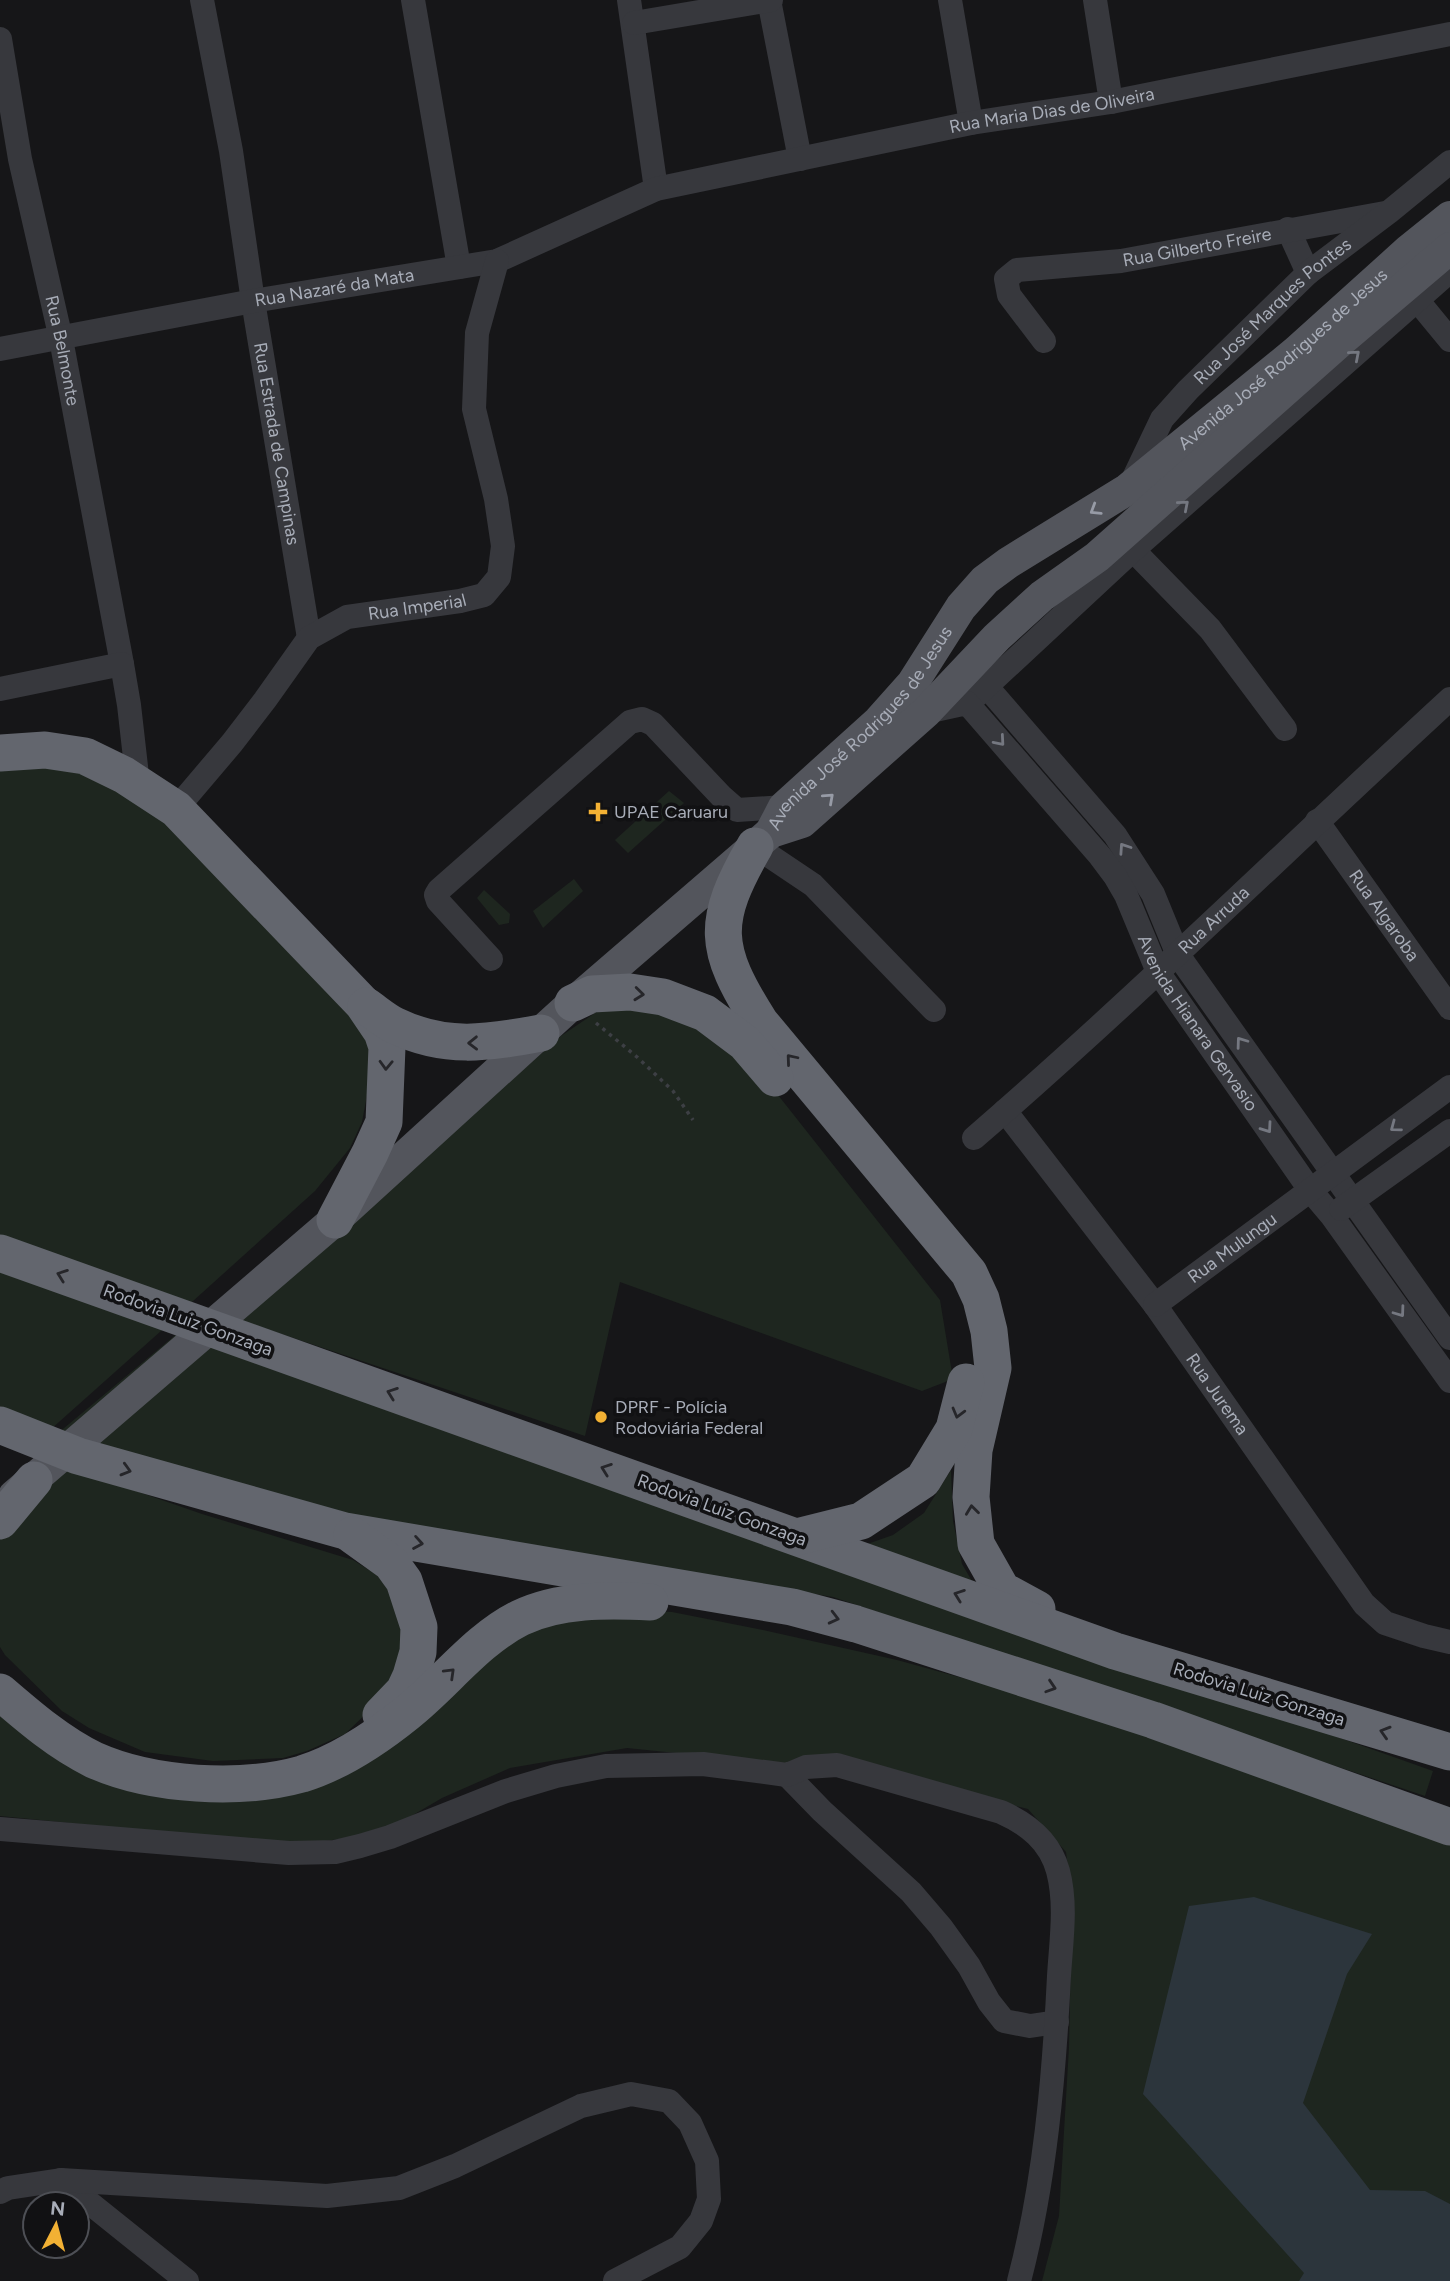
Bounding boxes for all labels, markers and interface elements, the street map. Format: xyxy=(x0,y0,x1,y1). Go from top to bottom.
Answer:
street label: Rua Maria Dias de Oliveira xyxy=(947,83,1156,138)
street label: Rua Gilberto Freire xyxy=(1121,223,1273,271)
street label: Rua José Marques Pontes xyxy=(1189,233,1356,389)
street label: Rua Nazaré da Mata xyxy=(253,264,416,312)
street label: Avenida José Rodrigues de Jesus xyxy=(1174,264,1392,455)
street label: Rua Belmonte xyxy=(40,293,84,408)
street label: Rua Estrada de Campinas xyxy=(249,341,304,547)
one-way arrow xyxy=(1347,351,1360,363)
one-way arrow xyxy=(1090,501,1103,514)
one-way arrow xyxy=(1176,501,1189,513)
street label: Rua Imperial xyxy=(366,589,469,625)
street label: Avenida José Rodrigues de Jesus xyxy=(763,622,957,834)
one-way arrow xyxy=(992,733,1004,746)
one-way arrow xyxy=(820,794,833,806)
place label: UPAE Caruaru xyxy=(614,801,728,823)
marker: UPAE Caruaru xyxy=(588,802,608,822)
one-way arrow xyxy=(1119,843,1132,856)
street label: Rua Algaroba xyxy=(1344,865,1424,966)
street label: Rua Arruda xyxy=(1174,882,1254,959)
street label: Avenida Hianara Gervasio xyxy=(1133,932,1263,1115)
one-way arrow xyxy=(633,986,645,1001)
one-way arrow xyxy=(468,1036,479,1051)
one-way arrow xyxy=(1236,1037,1249,1050)
one-way arrow xyxy=(787,1055,799,1068)
one-way arrow xyxy=(379,1060,394,1071)
one-way arrow xyxy=(1390,1119,1403,1132)
one-way arrow xyxy=(1259,1120,1271,1133)
street label: Rua Mulungu xyxy=(1183,1208,1281,1288)
one-way arrow xyxy=(57,1269,69,1283)
street label: Rodovia Luiz Gonzaga xyxy=(100,1279,276,1361)
one-way arrow xyxy=(1392,1304,1404,1317)
street label: Rua Jurema xyxy=(1181,1349,1253,1439)
one-way arrow xyxy=(386,1387,398,1401)
place label: DPRF - Polícia Rodoviária Federal xyxy=(615,1396,763,1439)
one-way arrow xyxy=(952,1407,966,1419)
marker: DPRF - Polícia Rodoviária Federal xyxy=(593,1409,609,1425)
one-way arrow xyxy=(120,1462,132,1476)
one-way arrow xyxy=(601,1463,613,1477)
street label: Rodovia Luiz Gonzaga xyxy=(634,1469,810,1551)
one-way arrow xyxy=(965,1505,980,1516)
one-way arrow xyxy=(412,1535,424,1550)
one-way arrow xyxy=(953,1589,965,1603)
one-way arrow xyxy=(828,1610,840,1624)
street label: Rodovia Luiz Gonzaga xyxy=(1170,1657,1348,1731)
one-way arrow xyxy=(442,1668,455,1681)
one-way arrow xyxy=(1045,1679,1057,1693)
one-way arrow xyxy=(1379,1726,1391,1740)
north arrow xyxy=(21,2190,91,2260)
text: N xyxy=(49,2196,66,2221)

